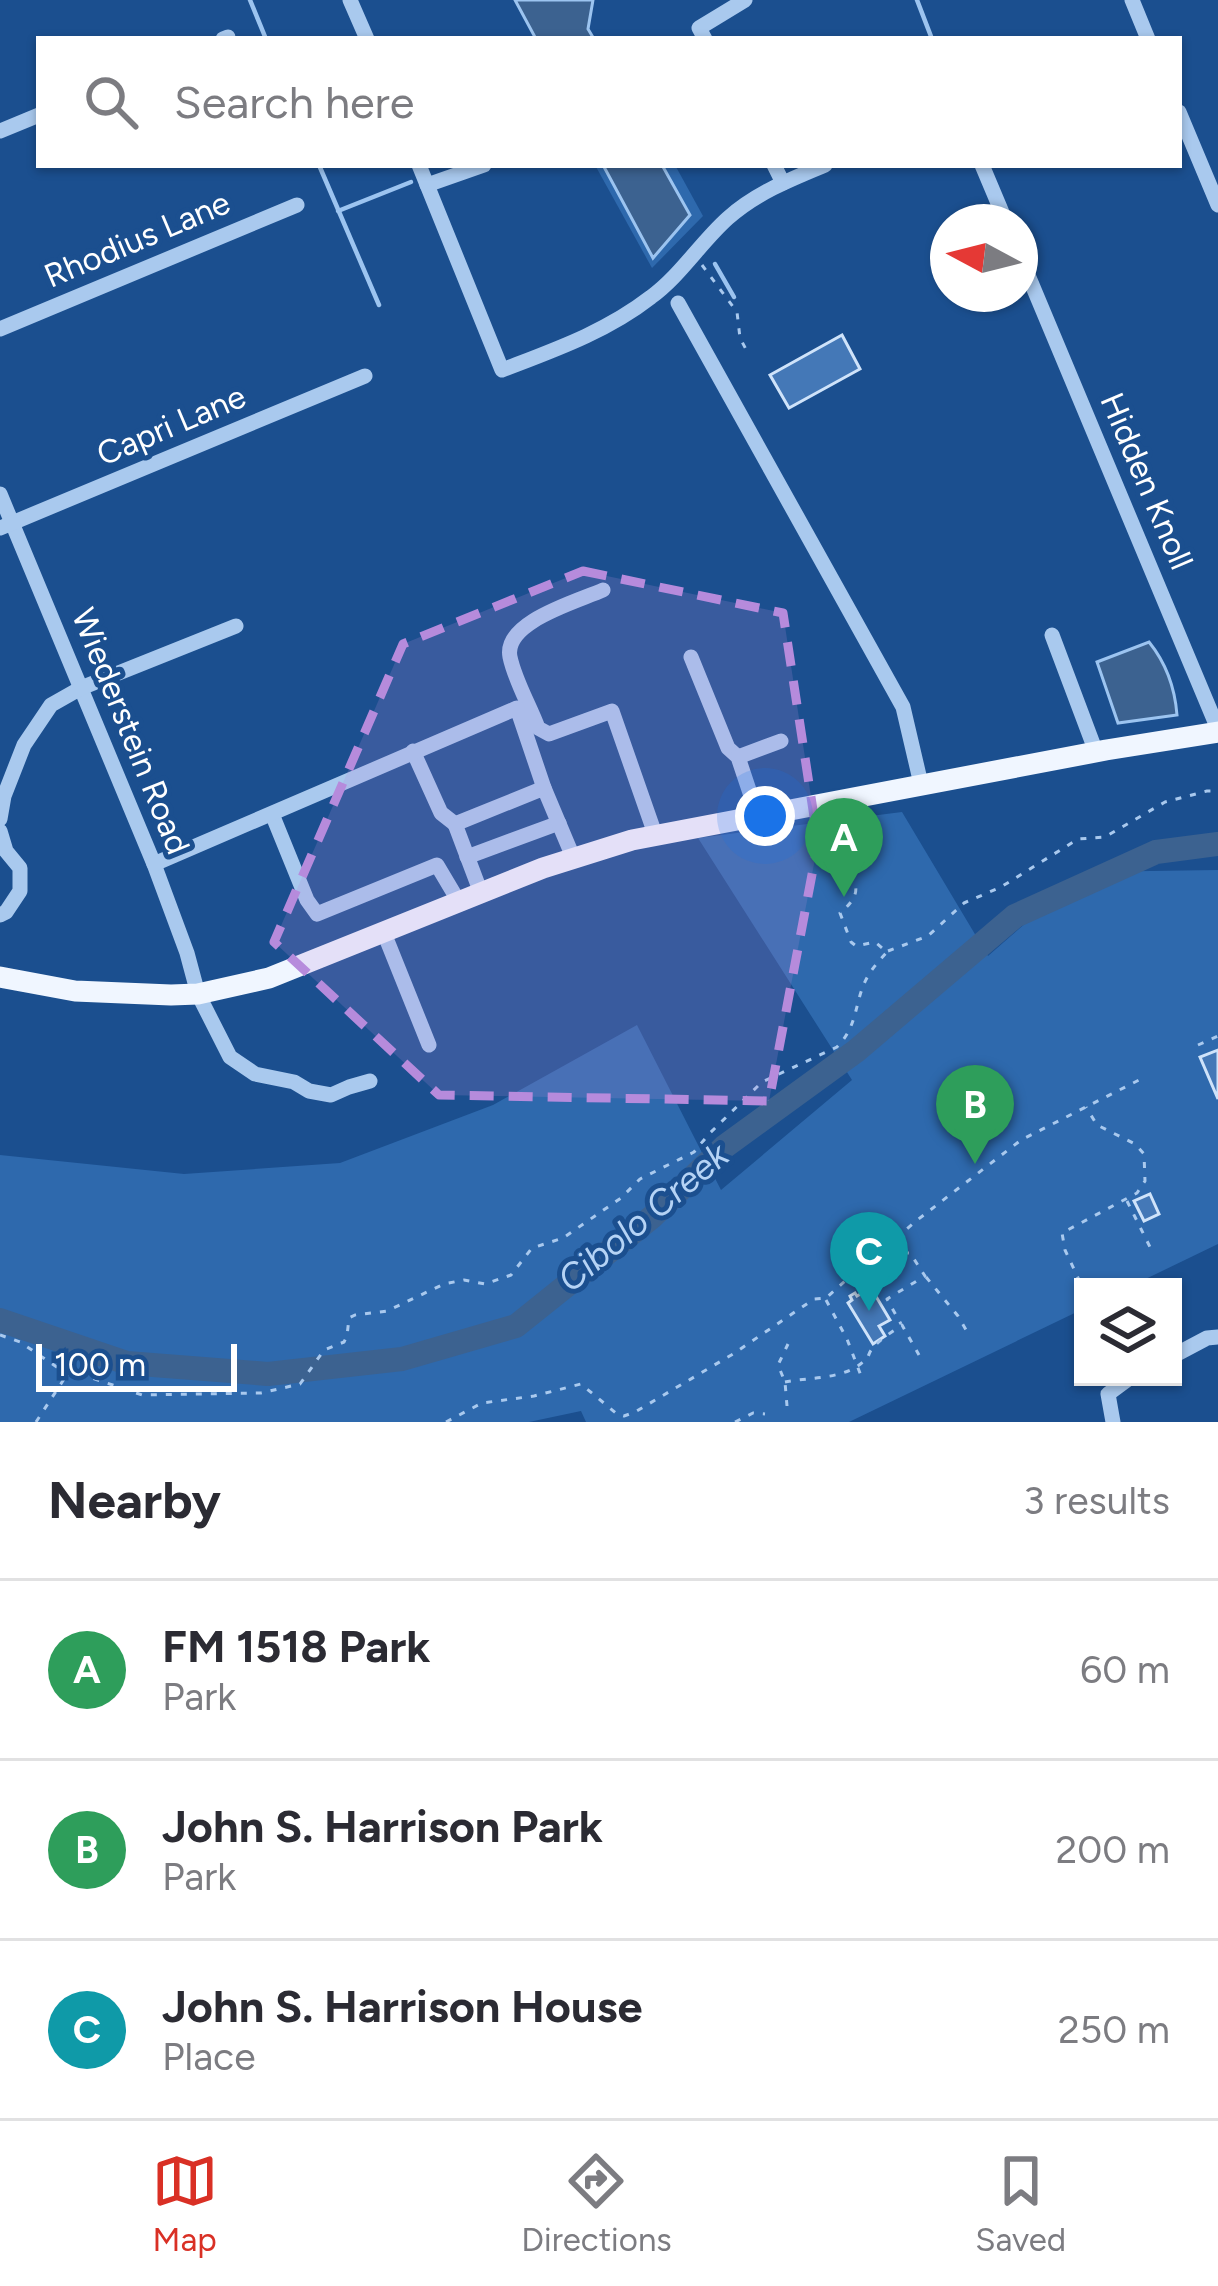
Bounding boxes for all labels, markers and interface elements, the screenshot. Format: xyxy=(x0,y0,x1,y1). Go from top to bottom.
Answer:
search box xyxy=(36,36,1182,168)
icon: search xyxy=(78,69,144,135)
text: Search here xyxy=(174,75,414,129)
street label: Rhodius Lane xyxy=(38,182,236,296)
north arrow xyxy=(930,204,1038,312)
street label: Capri Lane xyxy=(91,376,251,474)
street label: Hidden Knoll xyxy=(1092,387,1202,575)
street label: Wiederstein Road xyxy=(64,602,198,860)
your location xyxy=(735,786,795,846)
pin: A xyxy=(805,798,883,897)
pin: B xyxy=(936,1065,1014,1164)
water label: Cibolo Creek xyxy=(549,1132,738,1301)
pin: C xyxy=(830,1212,908,1311)
map controls xyxy=(1074,1278,1182,1386)
button: layers xyxy=(1074,1278,1182,1386)
scale bar xyxy=(36,1338,237,1391)
text: 100 m xyxy=(54,1345,146,1384)
text: Nearby xyxy=(48,1470,221,1531)
text: 3 results xyxy=(1023,1477,1170,1524)
text: FM 1518 Park xyxy=(162,1619,431,1673)
text: A xyxy=(73,1646,101,1693)
text: 60 m xyxy=(1080,1646,1170,1693)
text: Park xyxy=(162,1673,236,1720)
text: John S. Harrison Park xyxy=(162,1799,603,1853)
text: B xyxy=(75,1826,99,1873)
text: 200 m xyxy=(1055,1826,1170,1873)
text: Park xyxy=(162,1853,236,1900)
text: John S. Harrison House xyxy=(162,1979,642,2033)
text: C xyxy=(73,2006,101,2053)
text: 250 m xyxy=(1058,2006,1170,2053)
text: Place xyxy=(162,2033,255,2080)
tab: Map xyxy=(152,2148,218,2259)
tab: Directions xyxy=(521,2148,672,2259)
tab: Saved xyxy=(975,2148,1066,2259)

